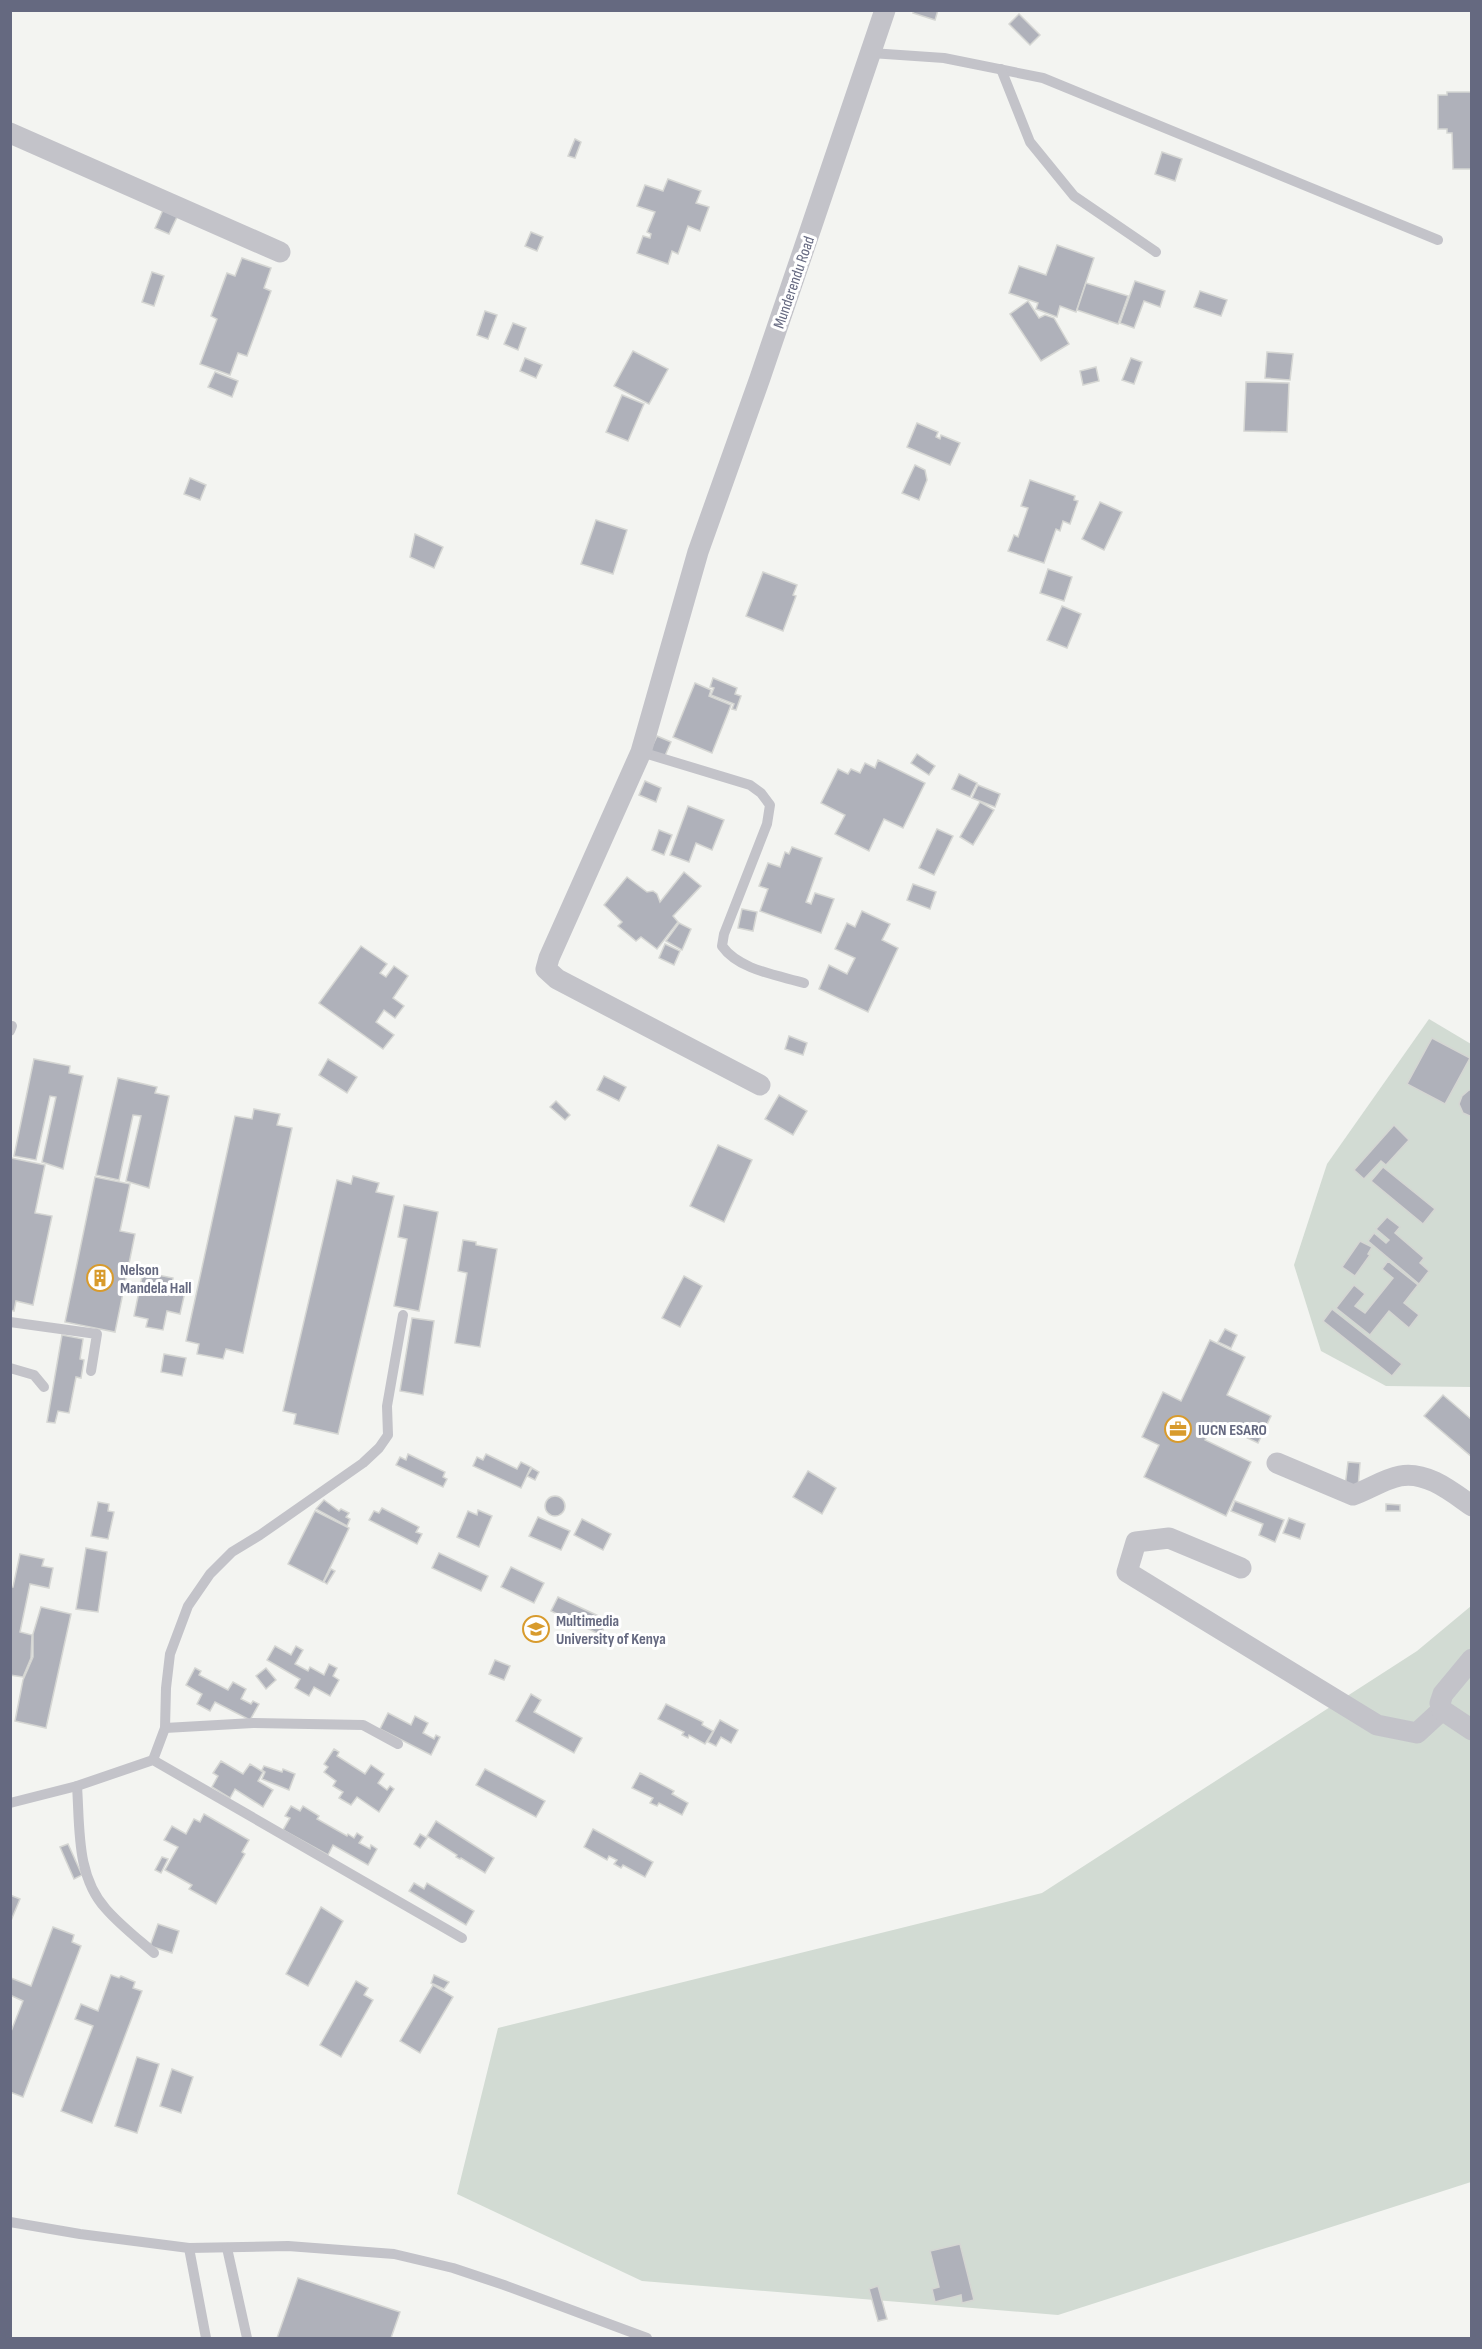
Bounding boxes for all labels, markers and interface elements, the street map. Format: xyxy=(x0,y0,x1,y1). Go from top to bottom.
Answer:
street label: Munderendu Road xyxy=(770,234,819,331)
place label: Nelson Mandela Hall xyxy=(120,1261,191,1298)
building icon: Nelson Mandela Hall xyxy=(85,1263,115,1293)
office icon: IUCN ESARO xyxy=(1163,1414,1193,1444)
place label: IUCN ESARO xyxy=(1198,1421,1267,1440)
place label: Multimedia University of Kenya xyxy=(556,1612,666,1649)
school or university icon: Multimedia University of Kenya xyxy=(521,1614,551,1644)

